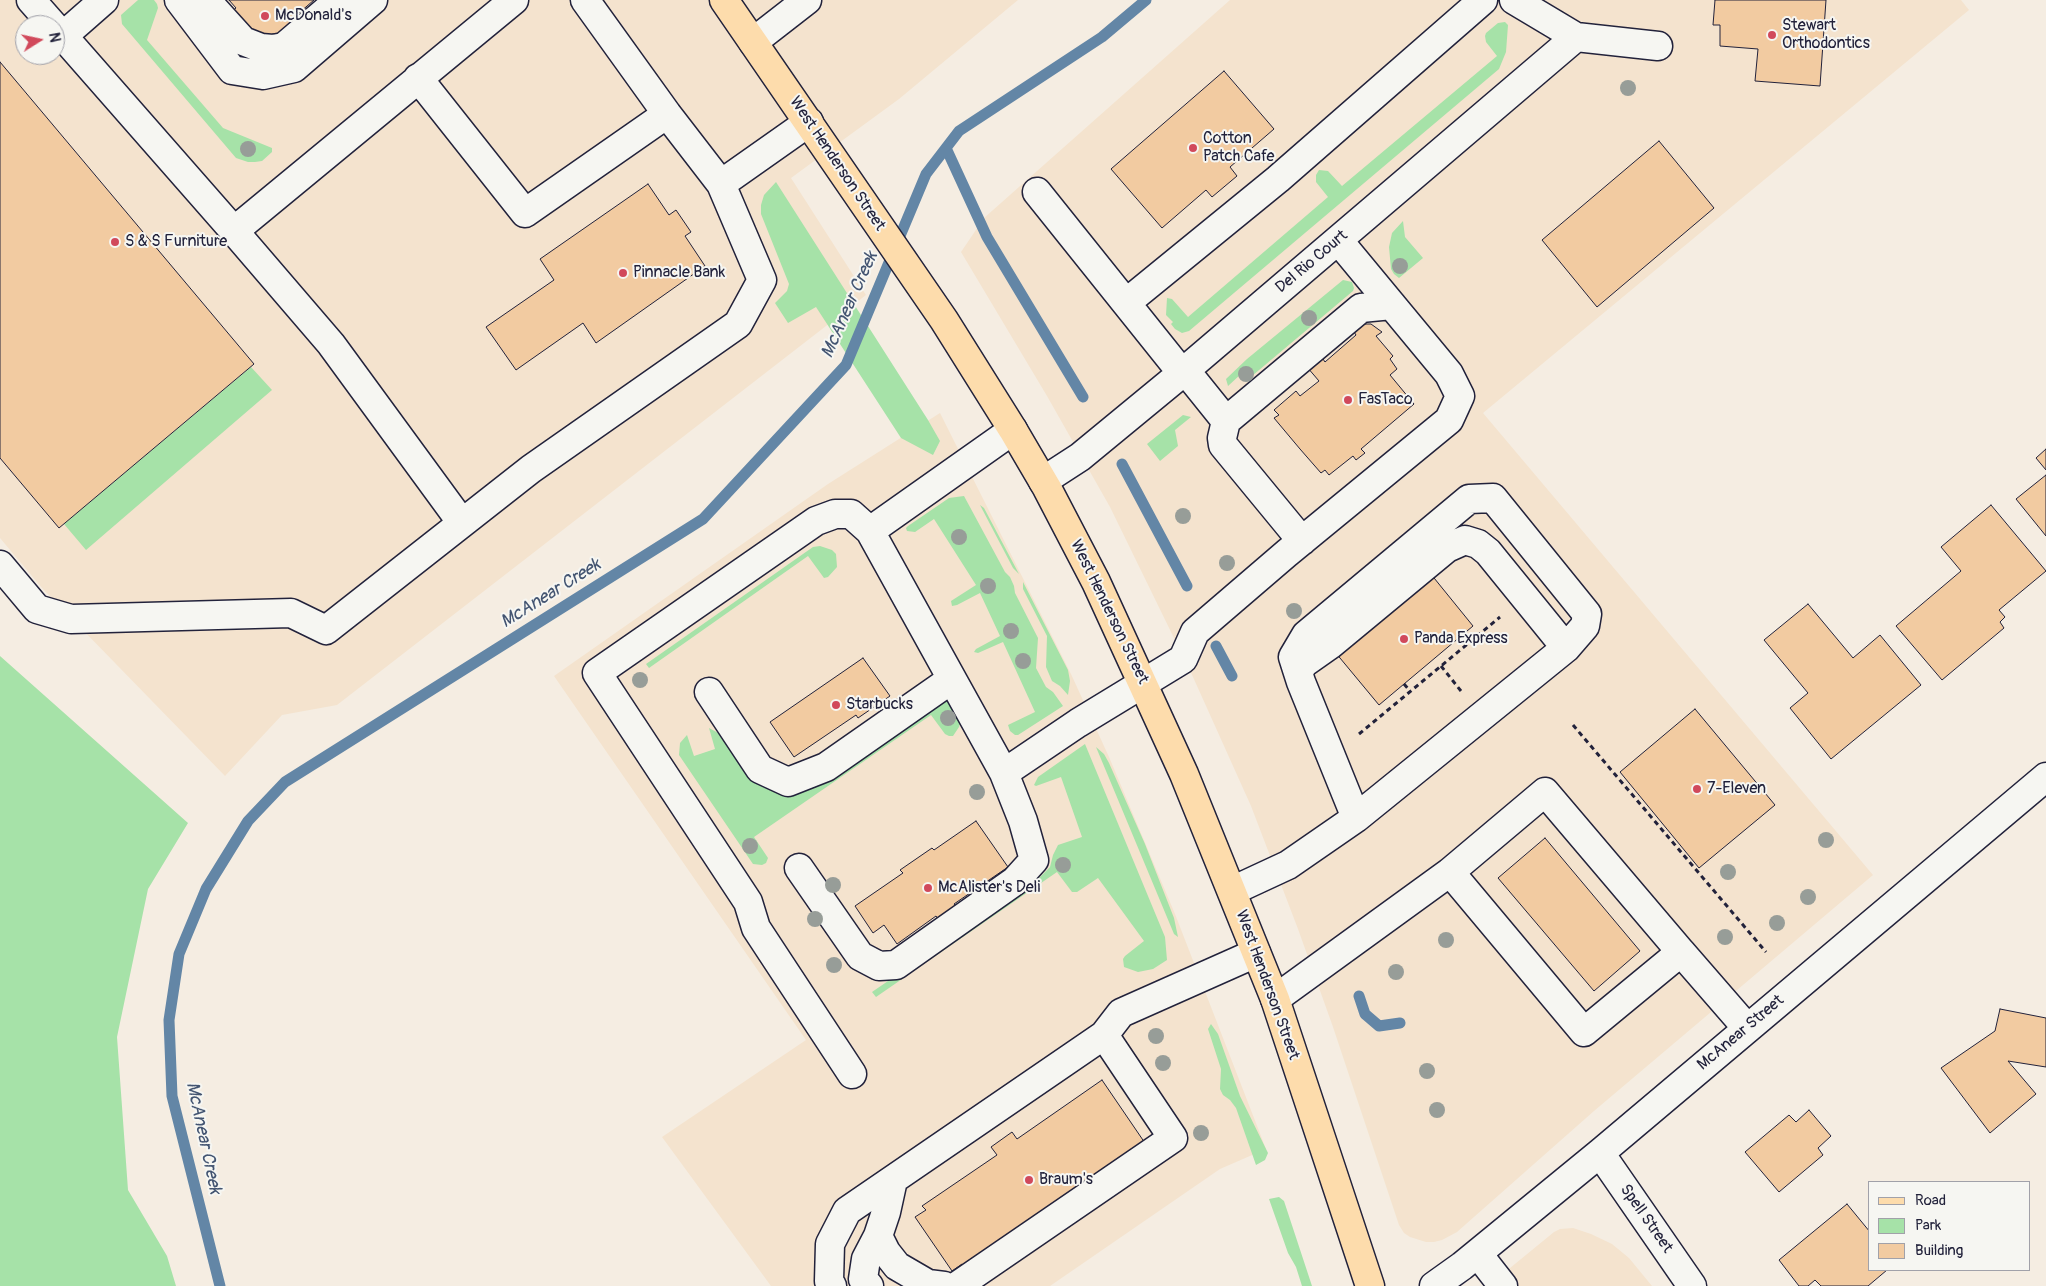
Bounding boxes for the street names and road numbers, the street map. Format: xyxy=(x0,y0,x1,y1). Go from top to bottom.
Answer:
street label: West Henderson Street xyxy=(785,93,889,235)
street label: Del Rio Court xyxy=(1272,226,1352,298)
street label: West Henderson Street xyxy=(1066,537,1152,687)
street label: West Henderson Street xyxy=(1231,908,1303,1062)
street label: McAnear Street xyxy=(1694,991,1788,1075)
street label: Spell Street xyxy=(1615,1181,1677,1257)

